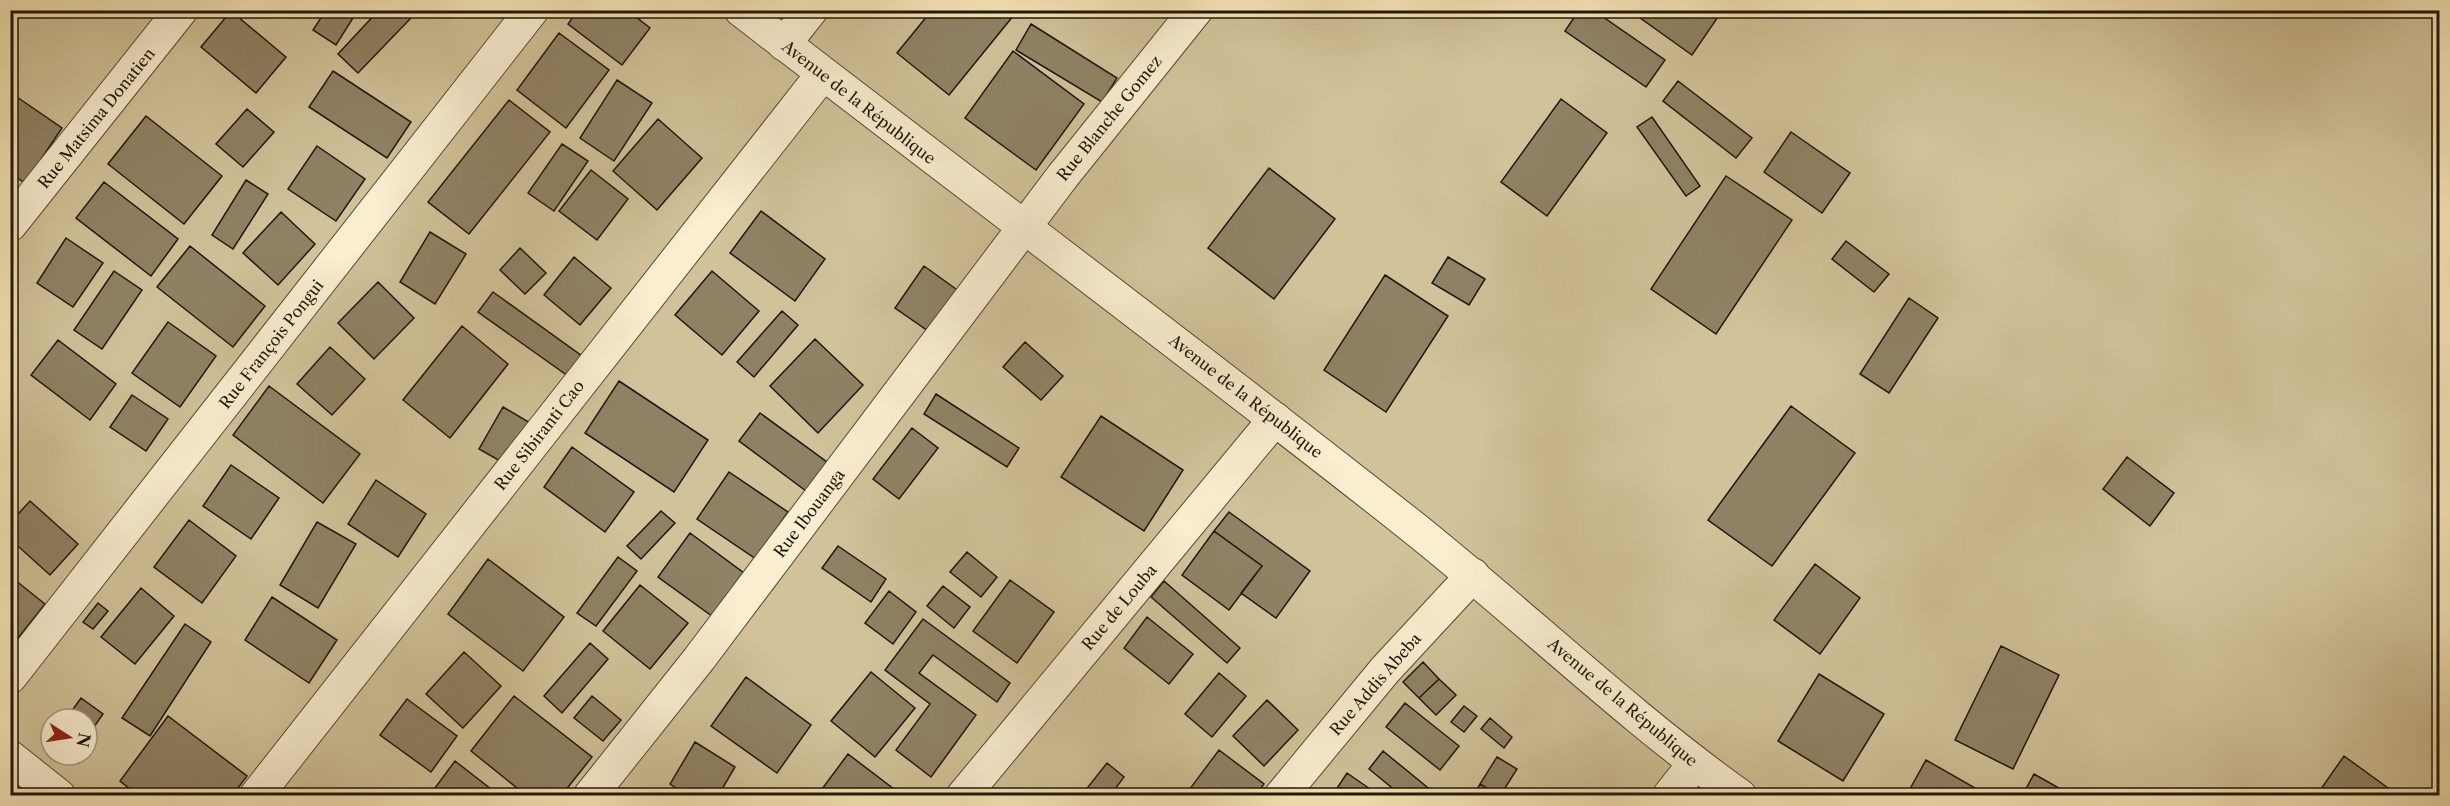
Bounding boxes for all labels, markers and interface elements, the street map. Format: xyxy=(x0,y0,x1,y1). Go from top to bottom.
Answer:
street label: Avenue de la République xyxy=(777,35,940,168)
street label: Rue Matsima Donatien xyxy=(33,44,159,192)
street label: Rue Blanche Gomez xyxy=(1052,51,1166,185)
street label: Rue François Pongui xyxy=(215,276,328,412)
street label: Avenue de la République xyxy=(1164,329,1327,462)
street label: Rue Sibiranti Cao xyxy=(490,376,588,494)
street label: Rue Ibouanga xyxy=(769,464,849,561)
street label: Rue de Louba xyxy=(1077,560,1161,654)
street label: Rue Addis Abeba xyxy=(1325,628,1425,739)
street label: Avenue de la République xyxy=(1543,633,1702,771)
north arrow xyxy=(39,707,99,767)
text: N xyxy=(72,731,95,749)

